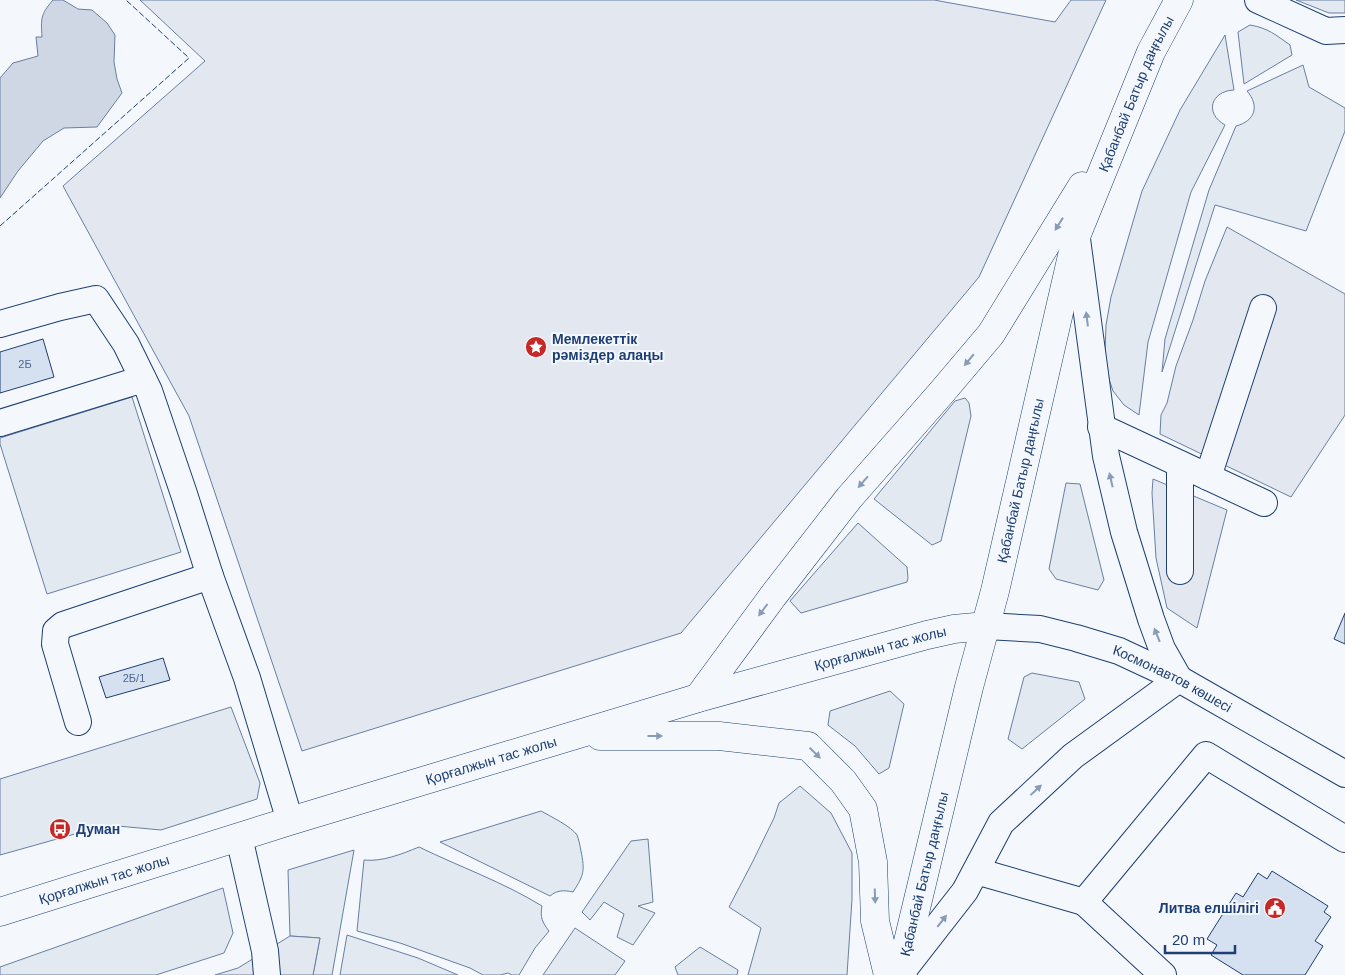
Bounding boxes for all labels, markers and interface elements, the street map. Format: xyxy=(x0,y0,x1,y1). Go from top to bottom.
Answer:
street label: Қабанбай Батыр даңғылы xyxy=(1095,13,1177,174)
one-way arrow xyxy=(1054,218,1063,231)
one-way arrow xyxy=(1083,311,1091,327)
place label: Мемлекеттік рәміздер алаңы xyxy=(552,331,664,363)
place icon: Мемлекеттік рәміздер алаңы xyxy=(524,335,548,359)
one-way arrow xyxy=(964,353,975,366)
house number: 2Б xyxy=(18,358,32,370)
street label: Қабанбай Батыр даңғылы xyxy=(994,397,1047,564)
one-way arrow xyxy=(1107,472,1115,487)
one-way arrow xyxy=(857,476,869,488)
one-way arrow xyxy=(758,603,768,617)
street label: Қорғалжын тас жолы xyxy=(812,623,948,674)
one-way arrow xyxy=(1153,628,1160,643)
street label: Космонавтов көшесі xyxy=(1111,642,1235,715)
house number: 2Б/1 xyxy=(123,672,145,684)
one-way arrow xyxy=(647,732,663,740)
street label: Қорғалжын тас жолы xyxy=(424,733,559,788)
one-way arrow xyxy=(808,746,820,758)
one-way arrow xyxy=(1030,784,1042,796)
street label: Қабанбай Батыр даңғылы xyxy=(897,790,952,958)
bus stop icon: Думан xyxy=(48,817,72,841)
place label: Думан xyxy=(76,821,120,837)
street label: Қорғалжын тас жолы xyxy=(37,851,171,907)
one-way arrow xyxy=(871,888,879,904)
public building icon: Литва елшілігі xyxy=(1263,896,1287,920)
place label: Литва елшілігі xyxy=(1159,900,1259,916)
one-way arrow xyxy=(936,915,947,928)
scale bar xyxy=(1165,922,1235,954)
text: 20 m xyxy=(1172,931,1205,948)

